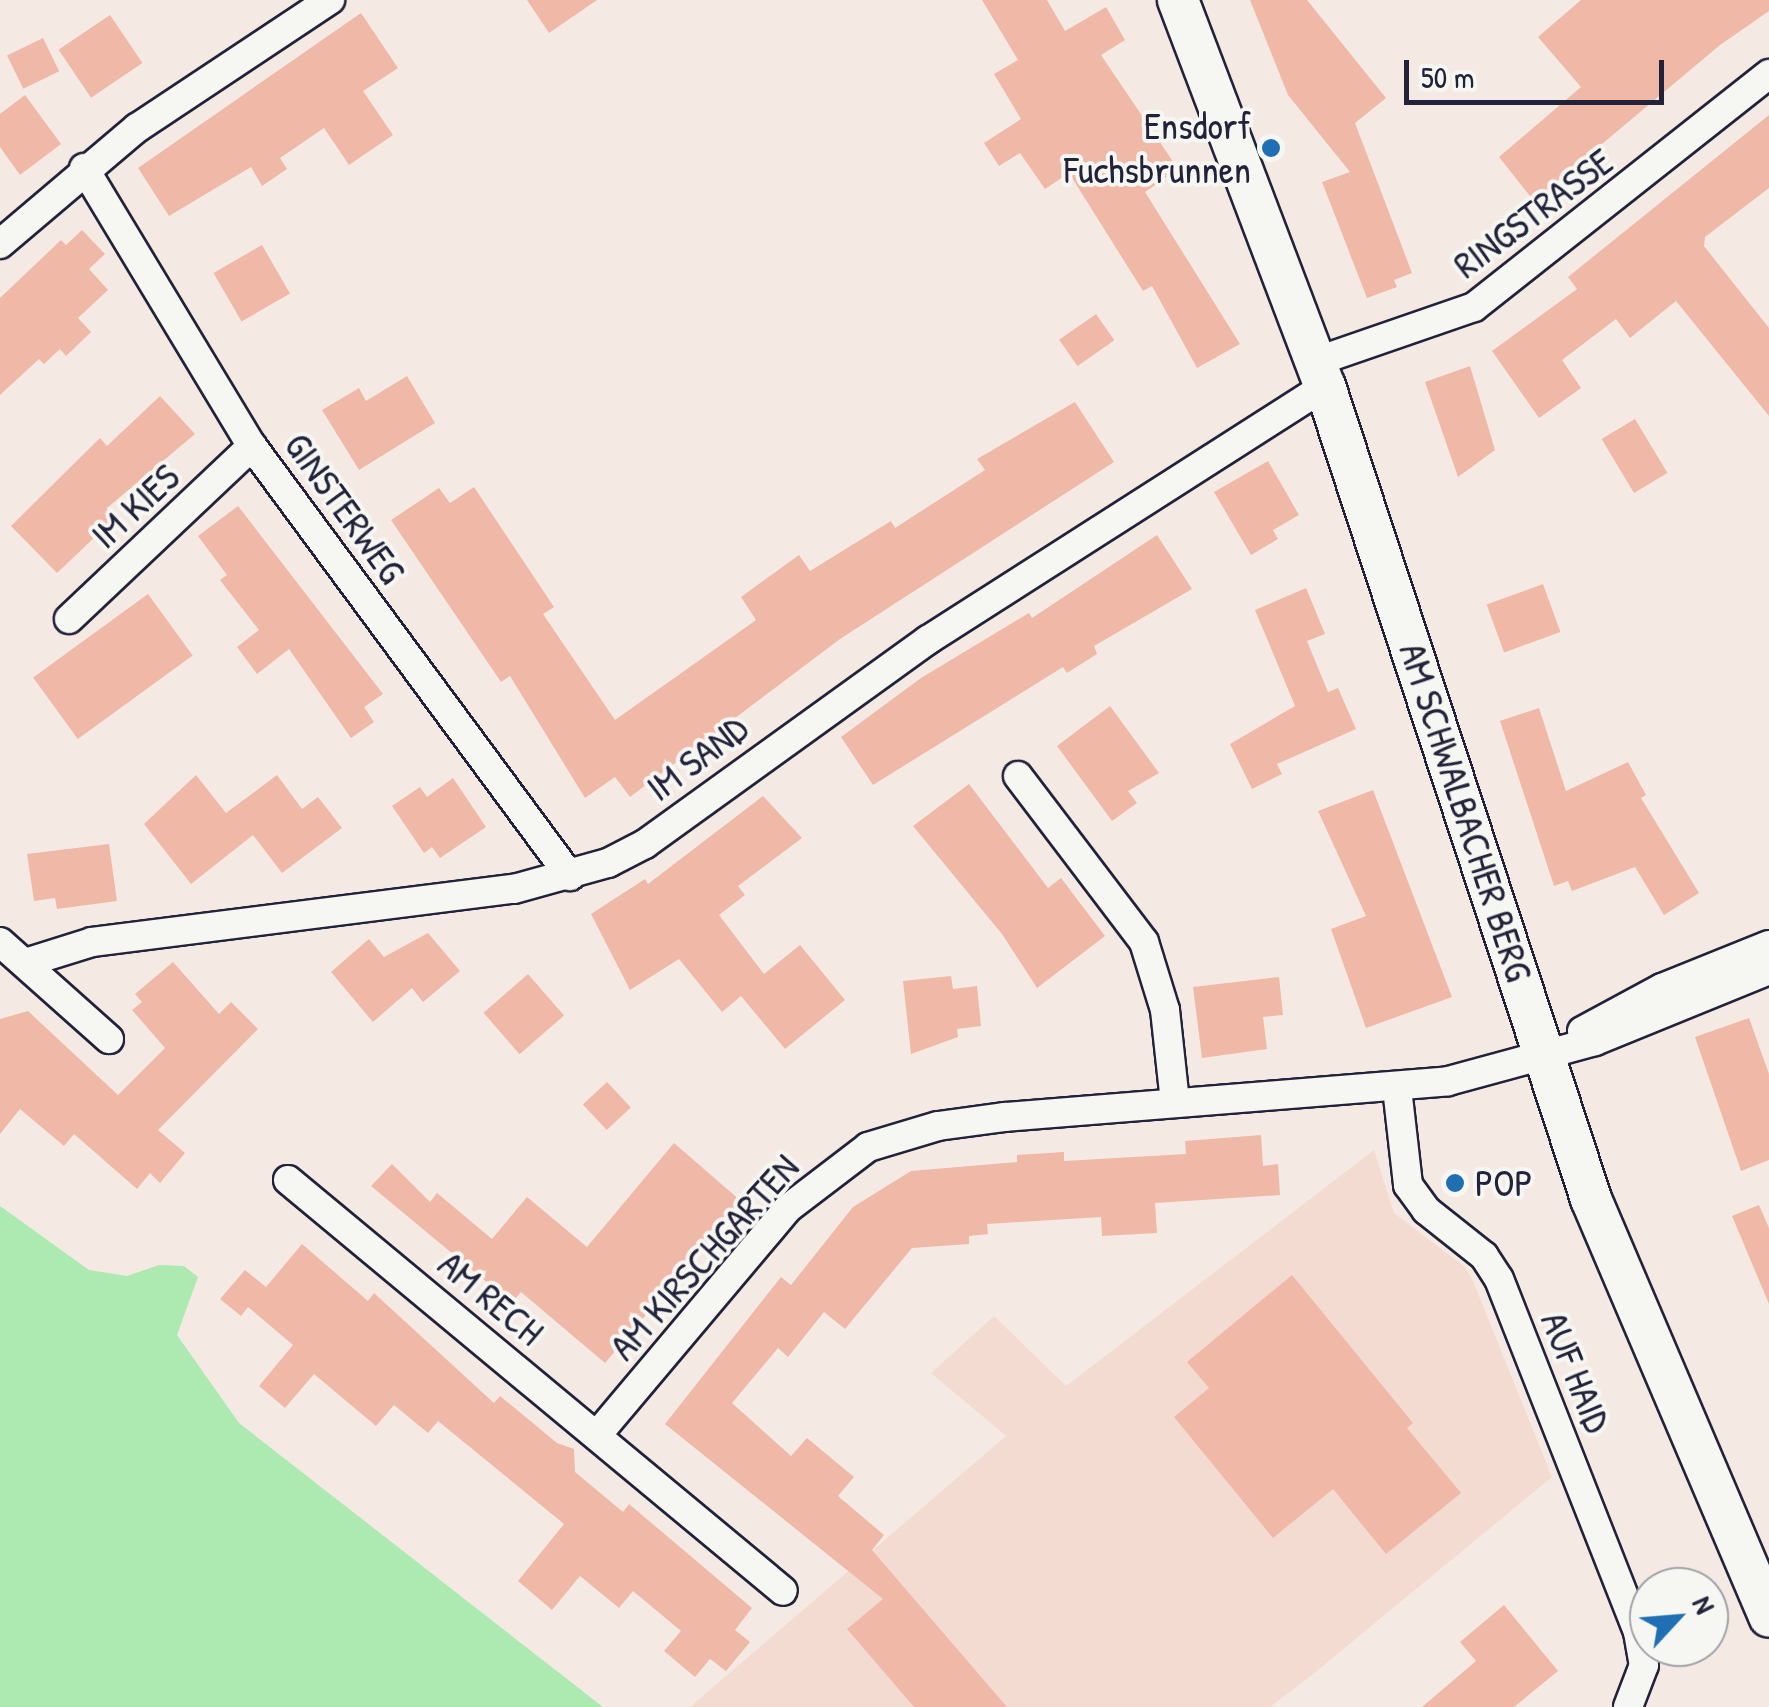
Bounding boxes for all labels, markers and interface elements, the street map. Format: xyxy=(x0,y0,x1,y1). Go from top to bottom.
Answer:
scale bar xyxy=(1409,40,1669,102)
text: 50 m xyxy=(1421,57,1474,97)
place label: Ensdorf Fuchsbrunnen xyxy=(1064,103,1251,192)
marker: Ensdorf Fuchsbrunnen xyxy=(1260,137,1282,159)
street label: RINGSTRASSE xyxy=(1444,138,1622,288)
street label: GINSTERWEG xyxy=(275,424,415,592)
street label: IM KIES xyxy=(82,454,188,558)
street label: AM SCHWALBACHER BERG xyxy=(1390,637,1542,987)
street label: IM SAND xyxy=(638,705,756,811)
street label: AM KIRSCHGARTEN xyxy=(600,1145,808,1369)
place label: POP xyxy=(1475,1160,1533,1206)
marker: POP xyxy=(1444,1172,1466,1194)
street label: AM RECH xyxy=(429,1241,553,1355)
street label: AUF HAID xyxy=(1531,1305,1621,1439)
north arrow xyxy=(1629,1567,1729,1667)
text: N xyxy=(1684,1590,1725,1620)

